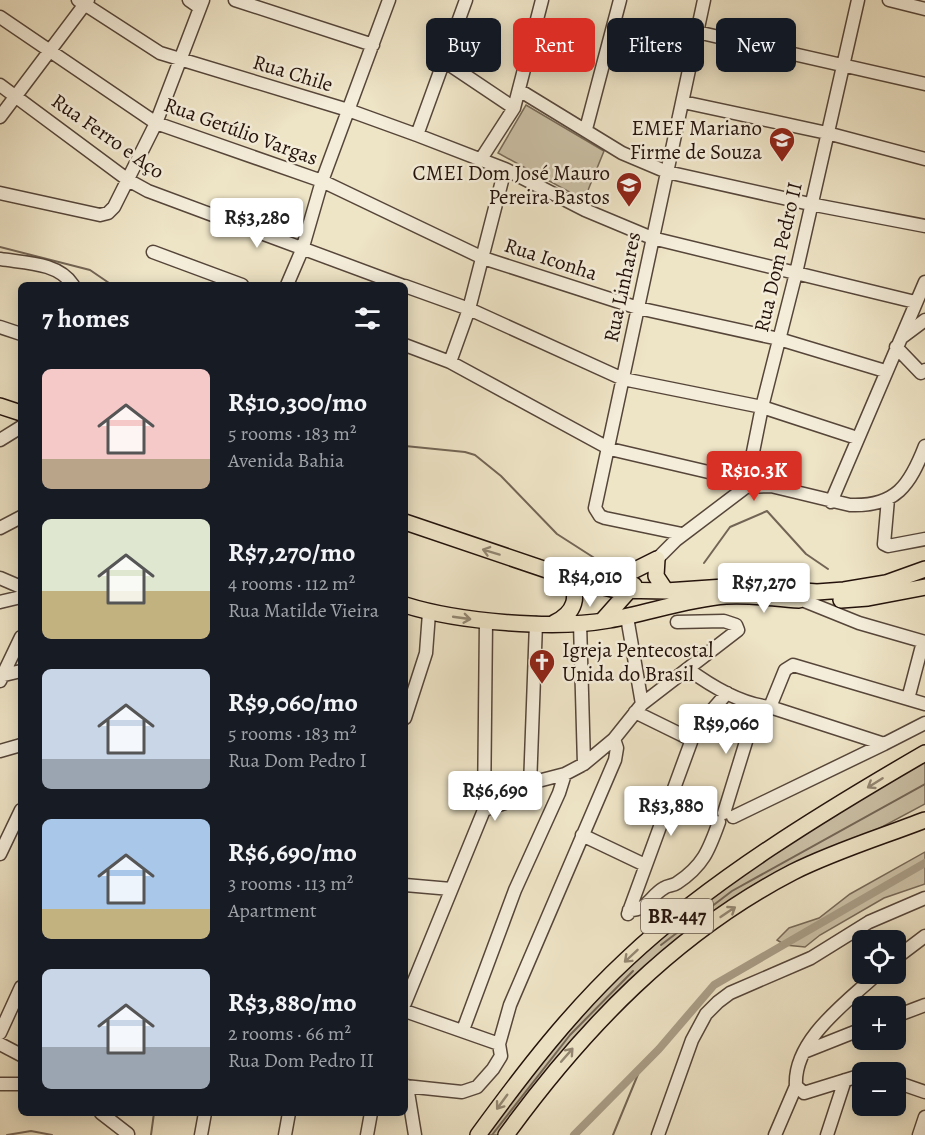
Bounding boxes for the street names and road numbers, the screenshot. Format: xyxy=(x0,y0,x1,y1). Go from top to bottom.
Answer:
street label: Rua Chile xyxy=(250,48,336,98)
street label: Rua Ferro e Aço xyxy=(46,87,170,185)
street label: Rua Getúlio Vargas xyxy=(160,90,322,172)
street label: Rua Dom Pedro II xyxy=(747,179,809,335)
street label: Rua Linhares xyxy=(597,229,647,345)
street label: Rua Iconha xyxy=(501,231,601,287)
road number: BR-447 xyxy=(641,899,713,933)

